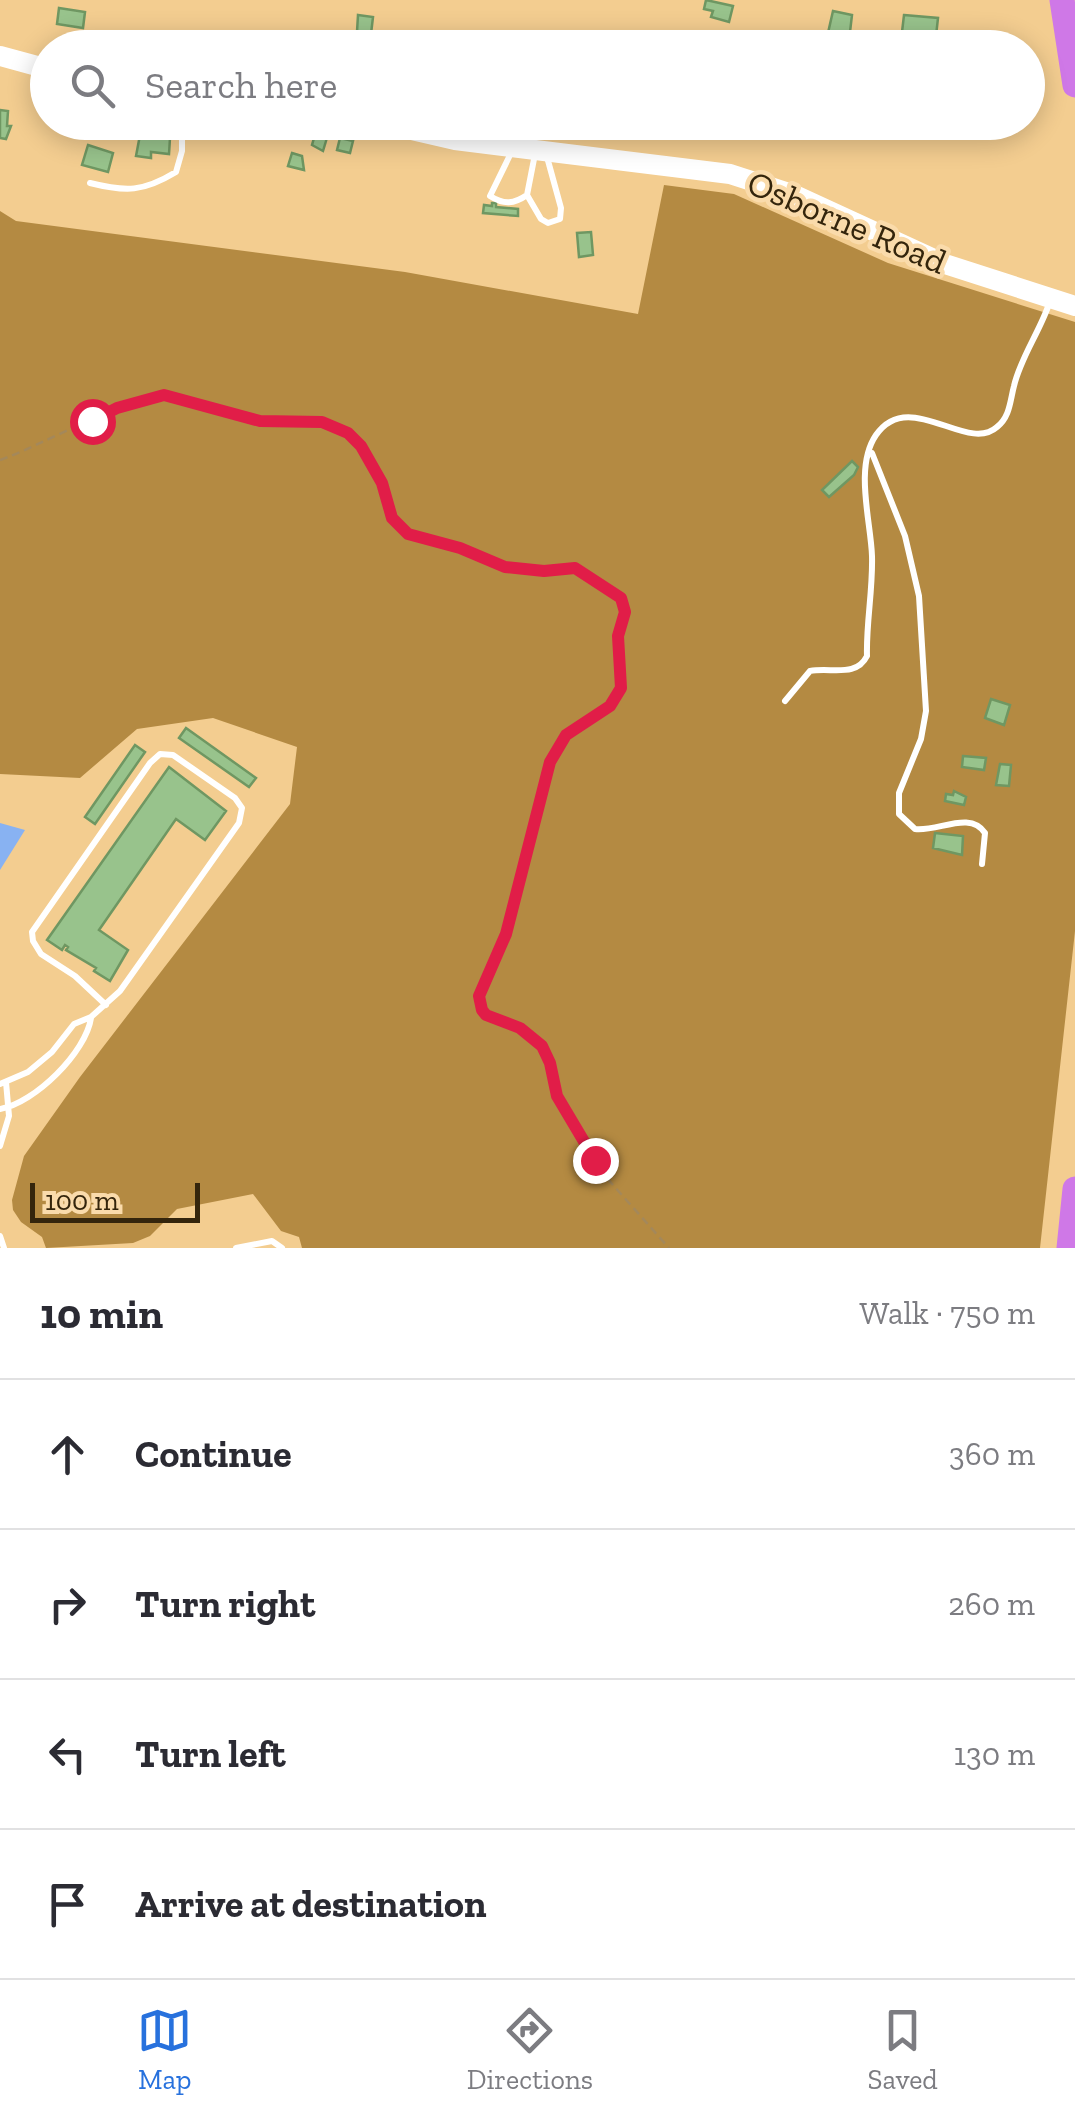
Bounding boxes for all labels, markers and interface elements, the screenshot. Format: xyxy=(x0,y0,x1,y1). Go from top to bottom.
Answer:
search box xyxy=(30,30,1045,140)
icon: search xyxy=(65,58,120,113)
text: Search here xyxy=(145,62,337,108)
street label: Osborne Road xyxy=(741,161,953,283)
route start xyxy=(70,399,116,445)
route end xyxy=(573,1138,619,1184)
scale bar xyxy=(30,1178,200,1222)
text: 100 m xyxy=(45,1184,119,1217)
text: 10 min xyxy=(40,1288,163,1339)
text: Walk · 750 m xyxy=(860,1294,1035,1332)
icon: ahead xyxy=(40,1427,95,1482)
text: Continue xyxy=(135,1431,292,1477)
text: 360 m xyxy=(949,1435,1035,1473)
icon: right xyxy=(40,1577,95,1632)
text: Turn right xyxy=(135,1581,315,1627)
text: 260 m xyxy=(948,1585,1035,1623)
icon: left xyxy=(40,1727,95,1782)
text: Turn left xyxy=(135,1731,286,1777)
text: 130 m xyxy=(954,1735,1035,1773)
icon: arrive xyxy=(40,1877,95,1932)
text: Arrive at destination xyxy=(135,1881,486,1927)
tab: Map xyxy=(137,2003,192,2096)
tab: Directions xyxy=(467,2003,593,2096)
tab: Saved xyxy=(868,2003,938,2096)

